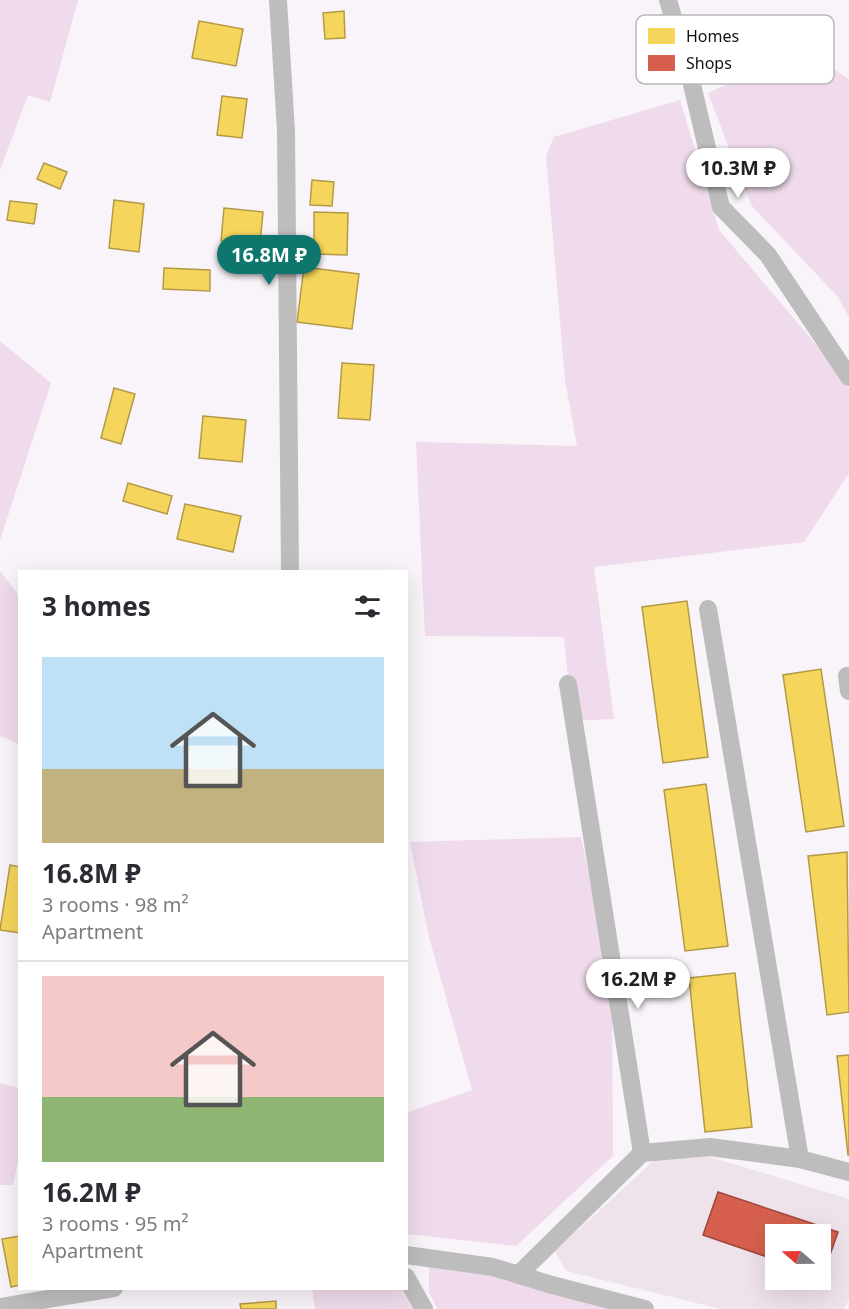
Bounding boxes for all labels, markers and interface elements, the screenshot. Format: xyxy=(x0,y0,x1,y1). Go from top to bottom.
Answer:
legend xyxy=(636,15,834,84)
text: Homes xyxy=(686,25,739,47)
text: Shops xyxy=(686,52,732,74)
pin: 10.3M ₽ xyxy=(683,148,793,199)
text: 10.3M ₽ xyxy=(700,154,776,181)
pin: 16.8M ₽ xyxy=(214,235,324,286)
text: 16.8M ₽ xyxy=(231,241,307,268)
text: 3 homes xyxy=(42,588,151,624)
icon: filters xyxy=(351,590,384,623)
icon: home xyxy=(159,696,267,804)
text: 16.8M ₽ xyxy=(42,855,141,891)
text: 3 rooms · 98 m² xyxy=(42,891,189,918)
text: Apartment xyxy=(42,918,143,945)
pin: 16.2M ₽ xyxy=(583,959,693,1010)
text: 16.2M ₽ xyxy=(600,965,676,992)
icon: home xyxy=(159,1015,267,1123)
text: 16.2M ₽ xyxy=(42,1174,141,1210)
text: 3 rooms · 95 m² xyxy=(42,1210,189,1237)
north arrow xyxy=(765,1224,831,1290)
map controls xyxy=(765,1224,831,1290)
text: Apartment xyxy=(42,1237,143,1264)

